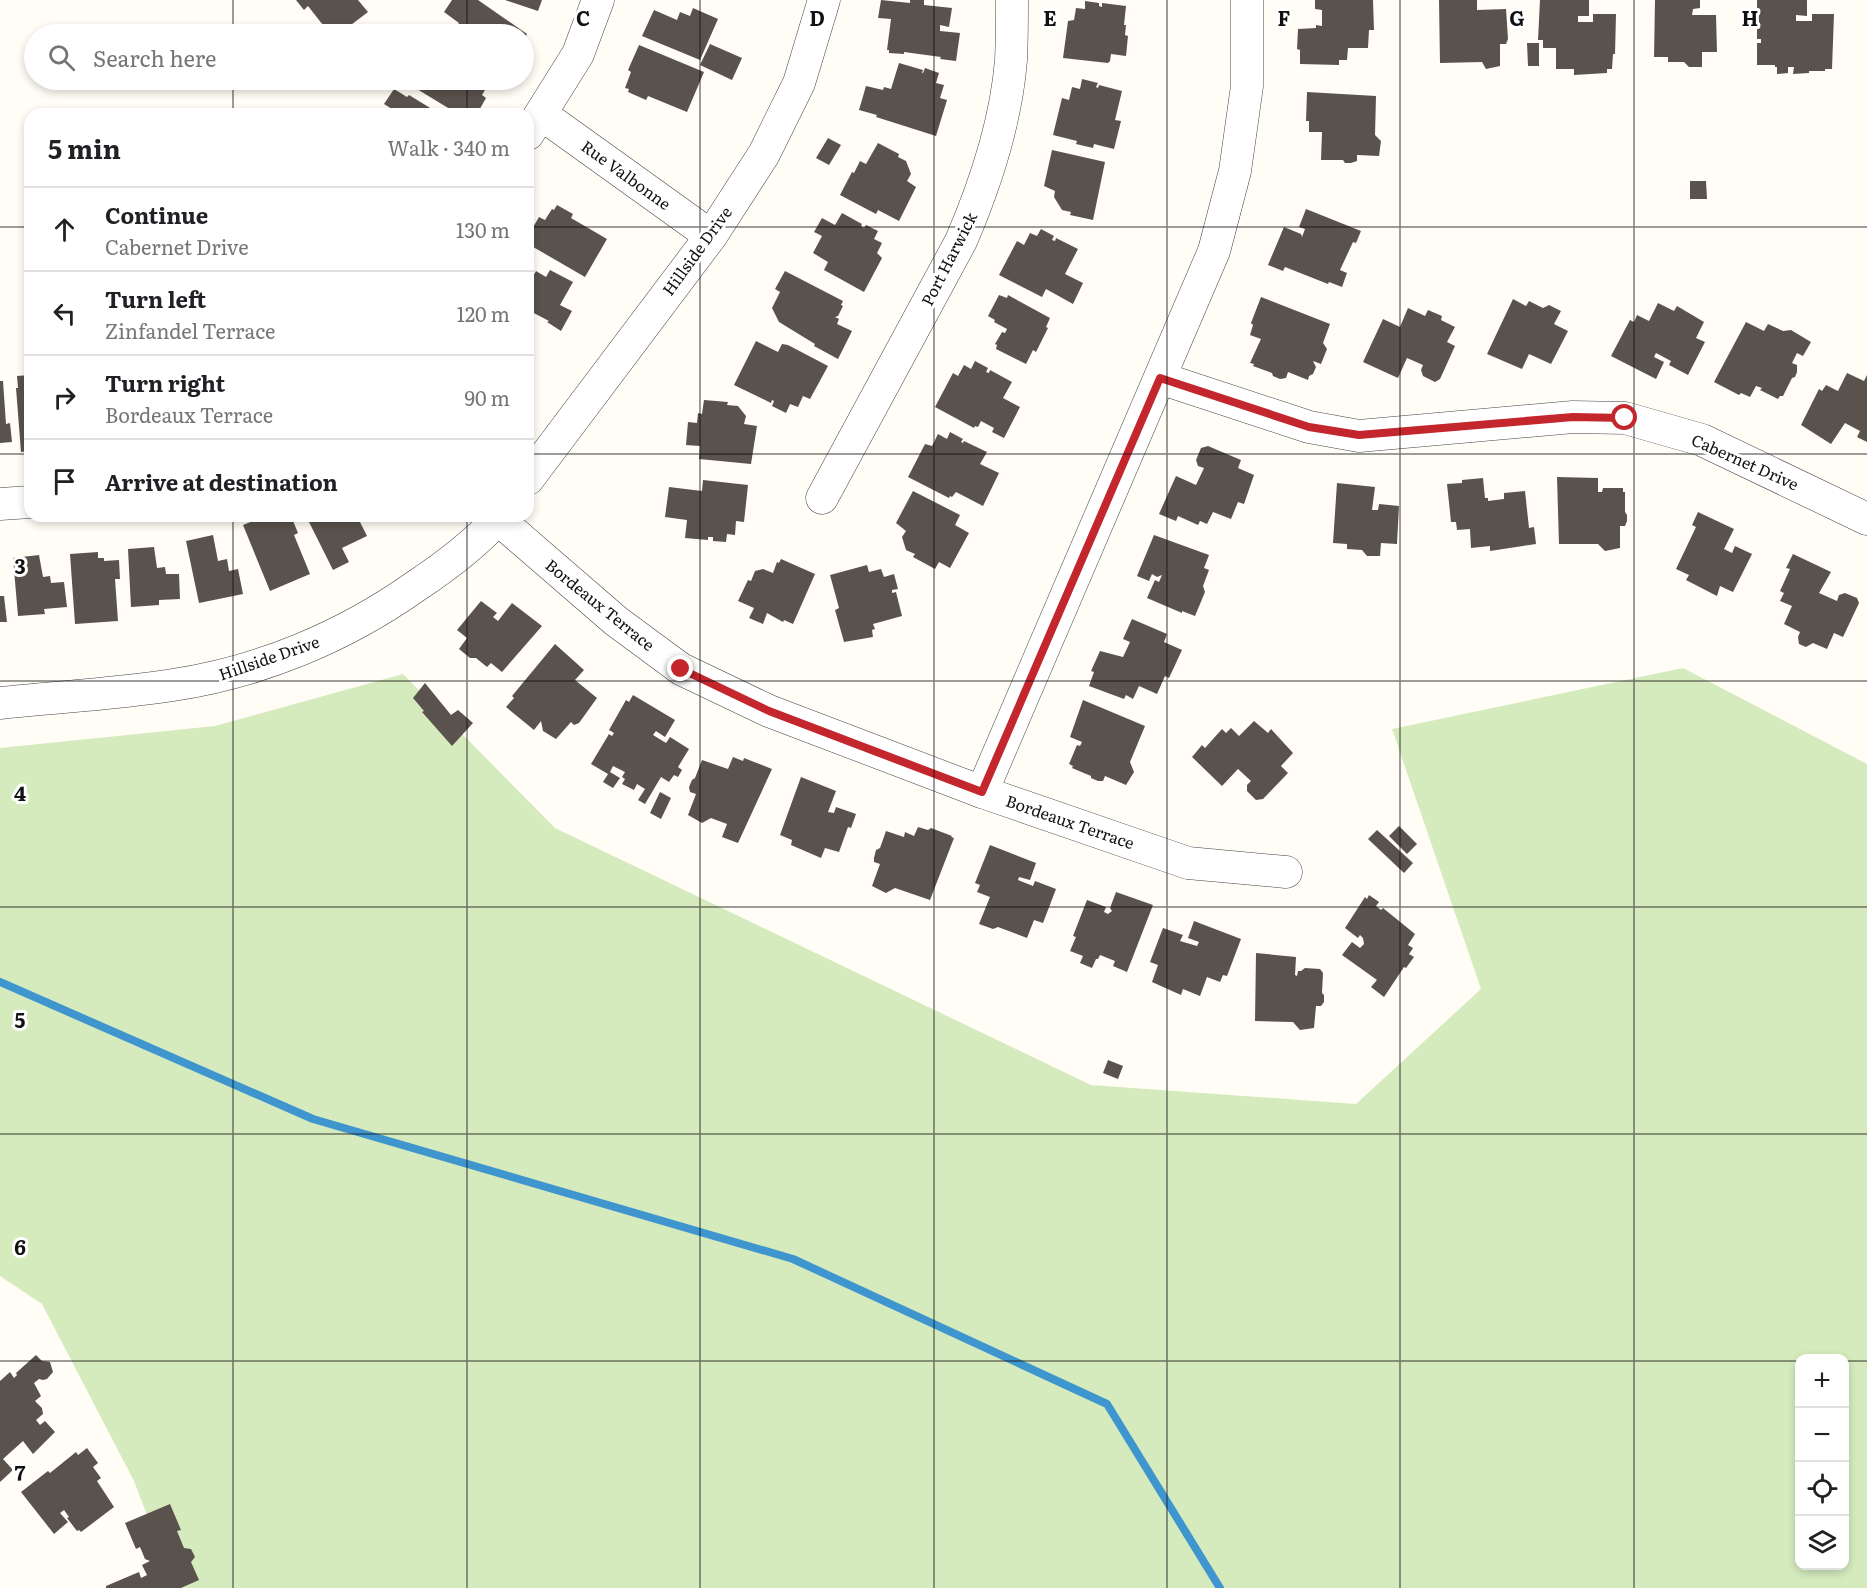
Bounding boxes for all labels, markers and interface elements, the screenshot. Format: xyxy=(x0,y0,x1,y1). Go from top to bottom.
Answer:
text: C xyxy=(576,2,590,32)
text: D xyxy=(809,2,825,32)
text: E xyxy=(1043,2,1057,32)
text: F xyxy=(1278,2,1291,32)
text: G xyxy=(1509,2,1525,32)
text: H xyxy=(1742,2,1758,32)
search box xyxy=(24,24,534,90)
icon: search xyxy=(45,41,78,74)
text: Search here xyxy=(93,41,216,74)
text: 5 min xyxy=(48,128,121,167)
text: Walk · 340 m xyxy=(387,132,510,162)
street label: Rue Valbonne xyxy=(577,134,676,215)
text: Continue xyxy=(105,198,208,231)
street label: Hillside Drive xyxy=(656,201,737,300)
street label: Port Harwick xyxy=(914,207,982,310)
icon: ahead xyxy=(48,213,81,246)
text: 130 m xyxy=(456,214,510,244)
text: Cabernet Drive xyxy=(105,231,249,261)
text: Turn left xyxy=(105,282,206,315)
icon: left xyxy=(48,297,81,330)
text: 120 m xyxy=(457,298,510,328)
text: Zinfandel Terrace xyxy=(105,315,275,345)
text: Turn right xyxy=(105,366,225,399)
icon: right xyxy=(48,381,81,414)
text: 90 m xyxy=(465,382,510,412)
text: Bordeaux Terrace xyxy=(105,399,273,429)
route start xyxy=(1611,404,1637,430)
street label: Cabernet Drive xyxy=(1688,427,1803,495)
icon: arrive xyxy=(48,465,81,498)
text: Arrive at destination xyxy=(105,465,338,498)
text: 3 xyxy=(14,550,26,580)
street label: Bordeaux Terrace xyxy=(541,553,660,656)
street label: Hillside Drive xyxy=(215,629,322,686)
route end xyxy=(667,655,693,681)
text: 4 xyxy=(14,777,26,807)
street label: Bordeaux Terrace xyxy=(1003,788,1138,854)
text: 5 xyxy=(15,1004,26,1034)
text: 6 xyxy=(14,1231,26,1261)
map controls xyxy=(1795,1354,1849,1570)
button: + xyxy=(1795,1354,1849,1408)
button: − xyxy=(1795,1408,1849,1462)
text: 7 xyxy=(15,1457,26,1487)
button: locate xyxy=(1795,1462,1849,1516)
button: layers xyxy=(1795,1516,1849,1570)

